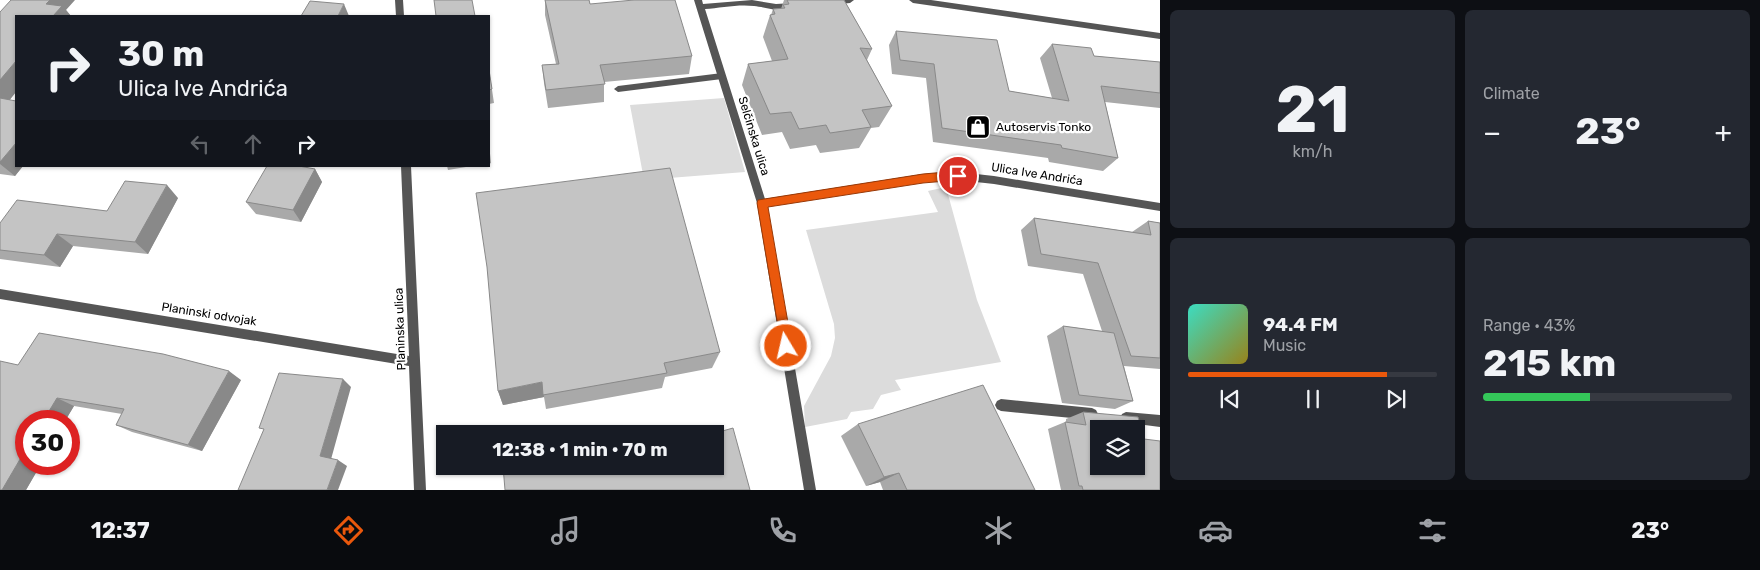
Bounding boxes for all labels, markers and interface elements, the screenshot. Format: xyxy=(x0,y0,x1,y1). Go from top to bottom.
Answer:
text: 30 m xyxy=(118,33,204,75)
icon: right xyxy=(35,35,100,100)
text: 21 xyxy=(1275,71,1350,148)
text: Ulica Ive Andrića xyxy=(118,75,288,102)
text: Climate xyxy=(1483,84,1540,103)
street label: Selčinska ulica xyxy=(735,95,773,177)
text: 23° xyxy=(1575,108,1641,154)
shop icon: Autoservis Tonko xyxy=(965,114,991,140)
text: − xyxy=(1483,116,1501,149)
text: + xyxy=(1715,116,1732,149)
place label: Autoservis Tonko xyxy=(996,120,1091,134)
icon: left xyxy=(186,130,214,158)
icon: ahead xyxy=(239,130,267,158)
icon: right xyxy=(292,130,320,158)
text: km/h xyxy=(1293,142,1332,161)
pin xyxy=(937,155,979,197)
street label: Ulica Ive Andrića xyxy=(990,160,1084,188)
icon: arrive xyxy=(944,162,972,190)
street label: Planinska ulica xyxy=(392,287,408,371)
street label: Planinski odvojak xyxy=(160,300,258,329)
text: 94.4 FM xyxy=(1263,313,1338,336)
text: Range · 43% xyxy=(1483,316,1575,335)
position arrow xyxy=(759,319,811,371)
text: Music xyxy=(1263,336,1306,355)
text: 215 km xyxy=(1483,340,1616,386)
icon: previous xyxy=(1216,385,1244,413)
icon: pause xyxy=(1299,385,1327,413)
icon: next xyxy=(1382,385,1410,413)
speed limit sign: 30 xyxy=(15,410,80,475)
map controls xyxy=(1090,420,1145,475)
button: layers xyxy=(1090,420,1145,475)
text: 12:38 · 1 min · 70 m xyxy=(492,438,668,461)
icon: directions xyxy=(331,513,366,548)
icon: music xyxy=(548,513,583,548)
icon: phone xyxy=(765,513,800,548)
icon: climate xyxy=(981,513,1016,548)
icon: car xyxy=(1198,513,1233,548)
icon: filters xyxy=(1415,513,1450,548)
text: 12:37 xyxy=(91,517,150,544)
text: 23° xyxy=(1631,517,1669,544)

